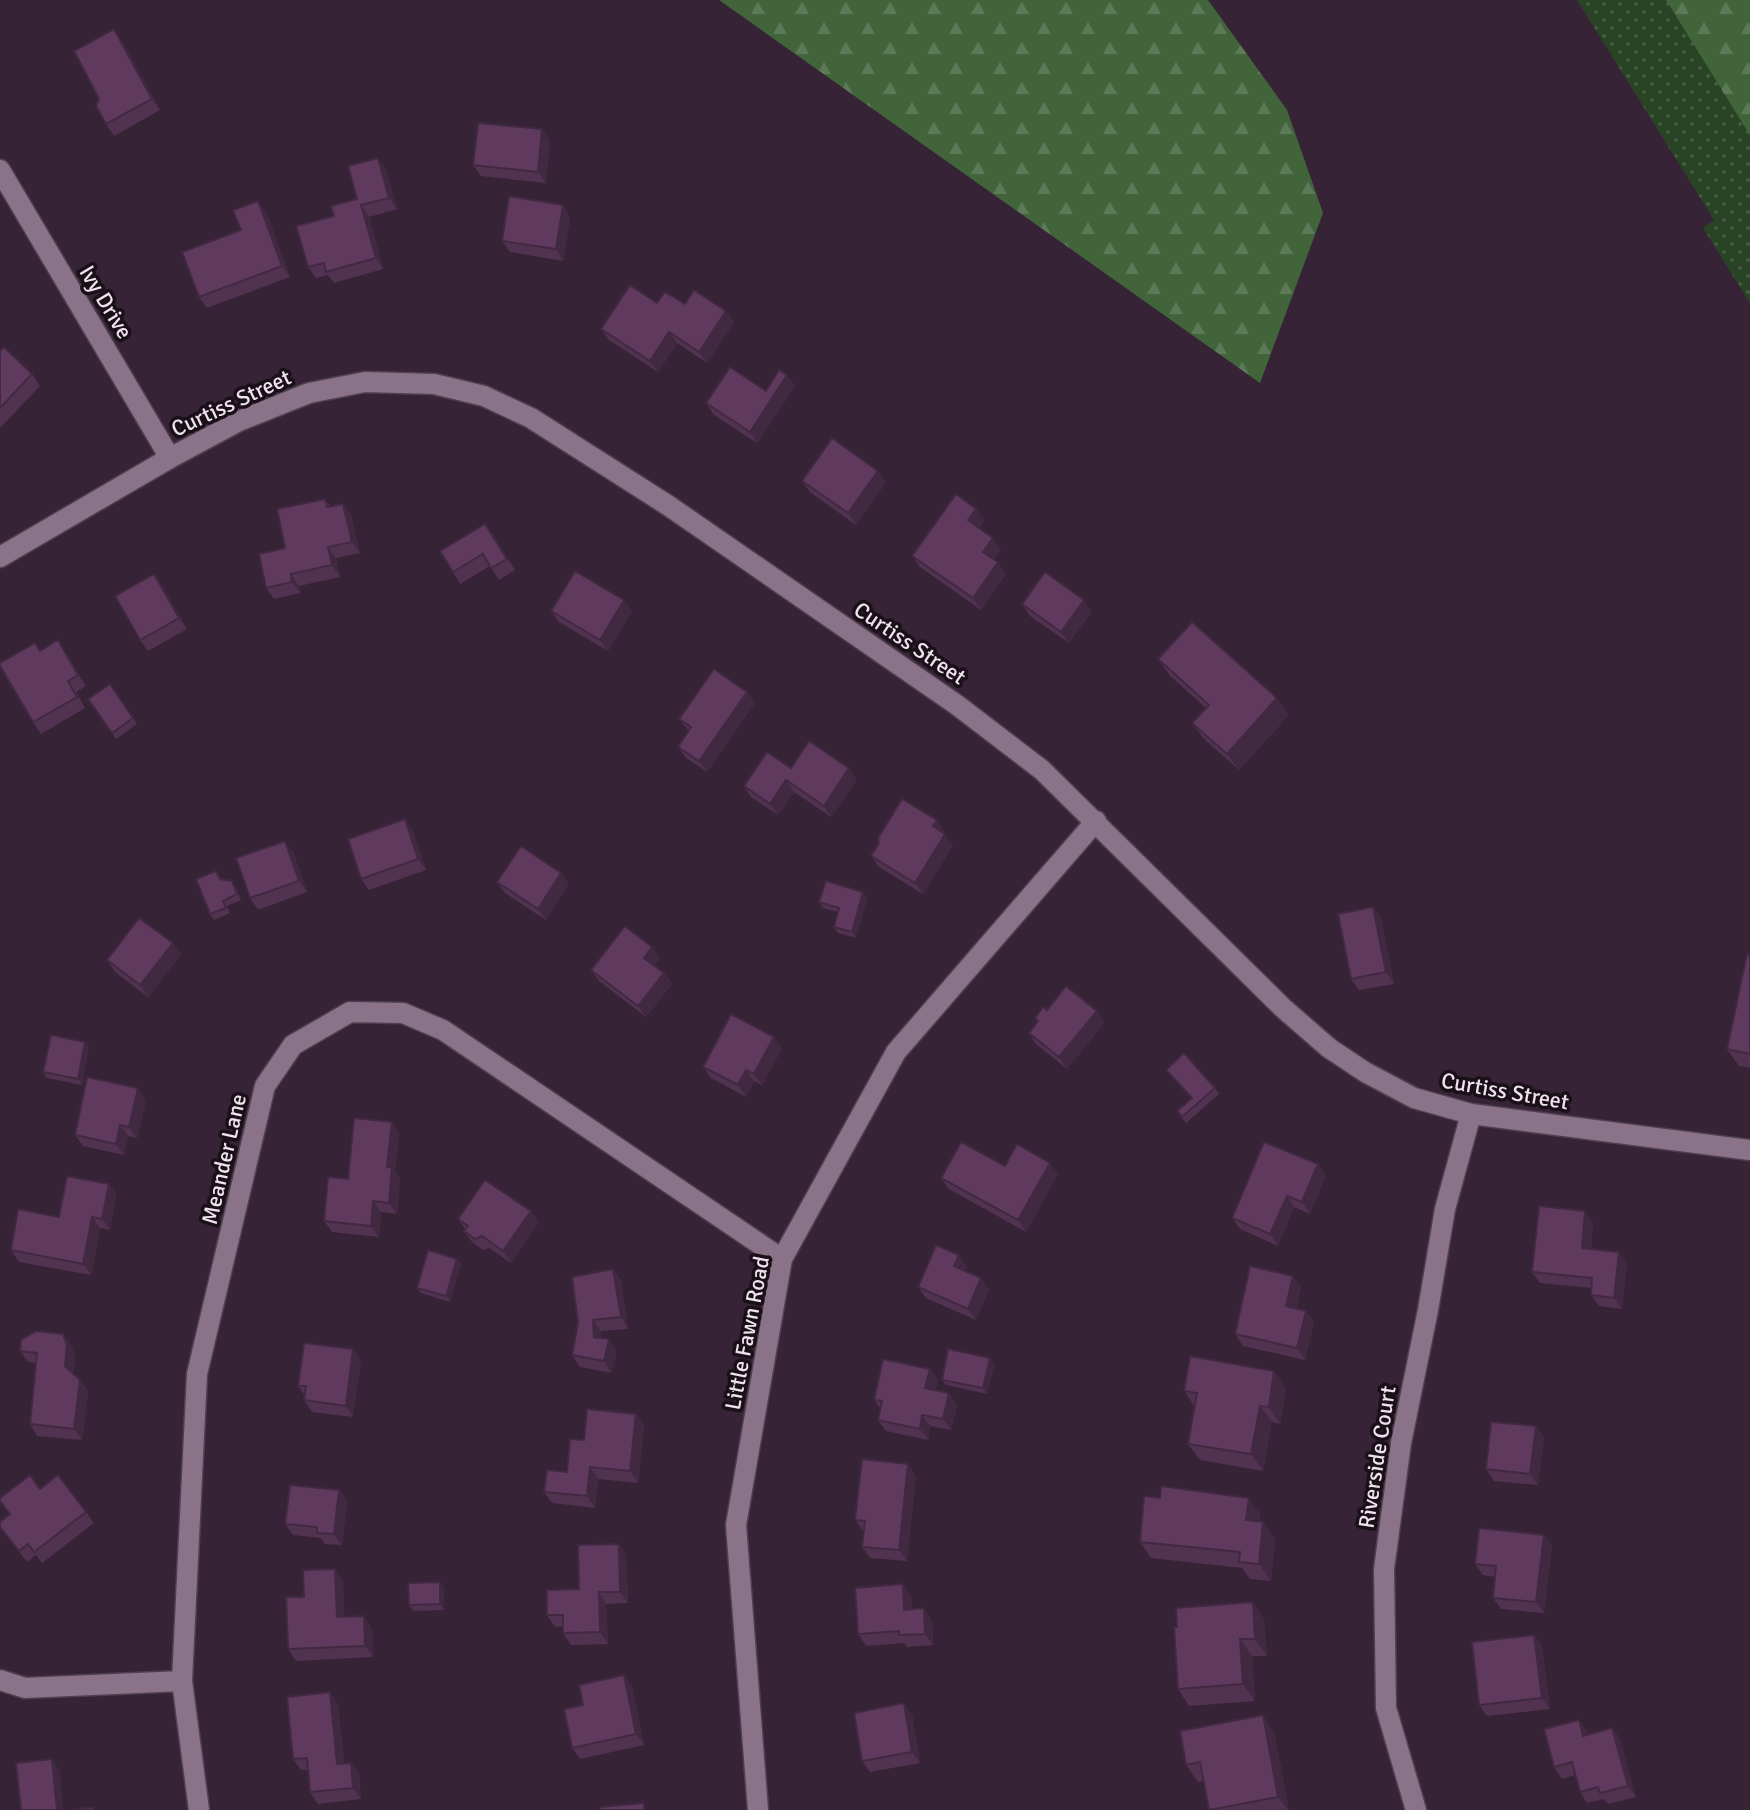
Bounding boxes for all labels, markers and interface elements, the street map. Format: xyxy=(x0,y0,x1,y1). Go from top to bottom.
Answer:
street label: Ivy Drive xyxy=(74,260,138,344)
street label: Curtiss Street xyxy=(167,363,295,442)
street label: Curtiss Street xyxy=(849,596,971,690)
street label: Curtiss Street xyxy=(1439,1067,1571,1116)
street label: Meander Lane xyxy=(196,1091,252,1227)
street label: Little Fawn Road xyxy=(719,1254,775,1412)
street label: Riverside Court xyxy=(1352,1384,1402,1530)

